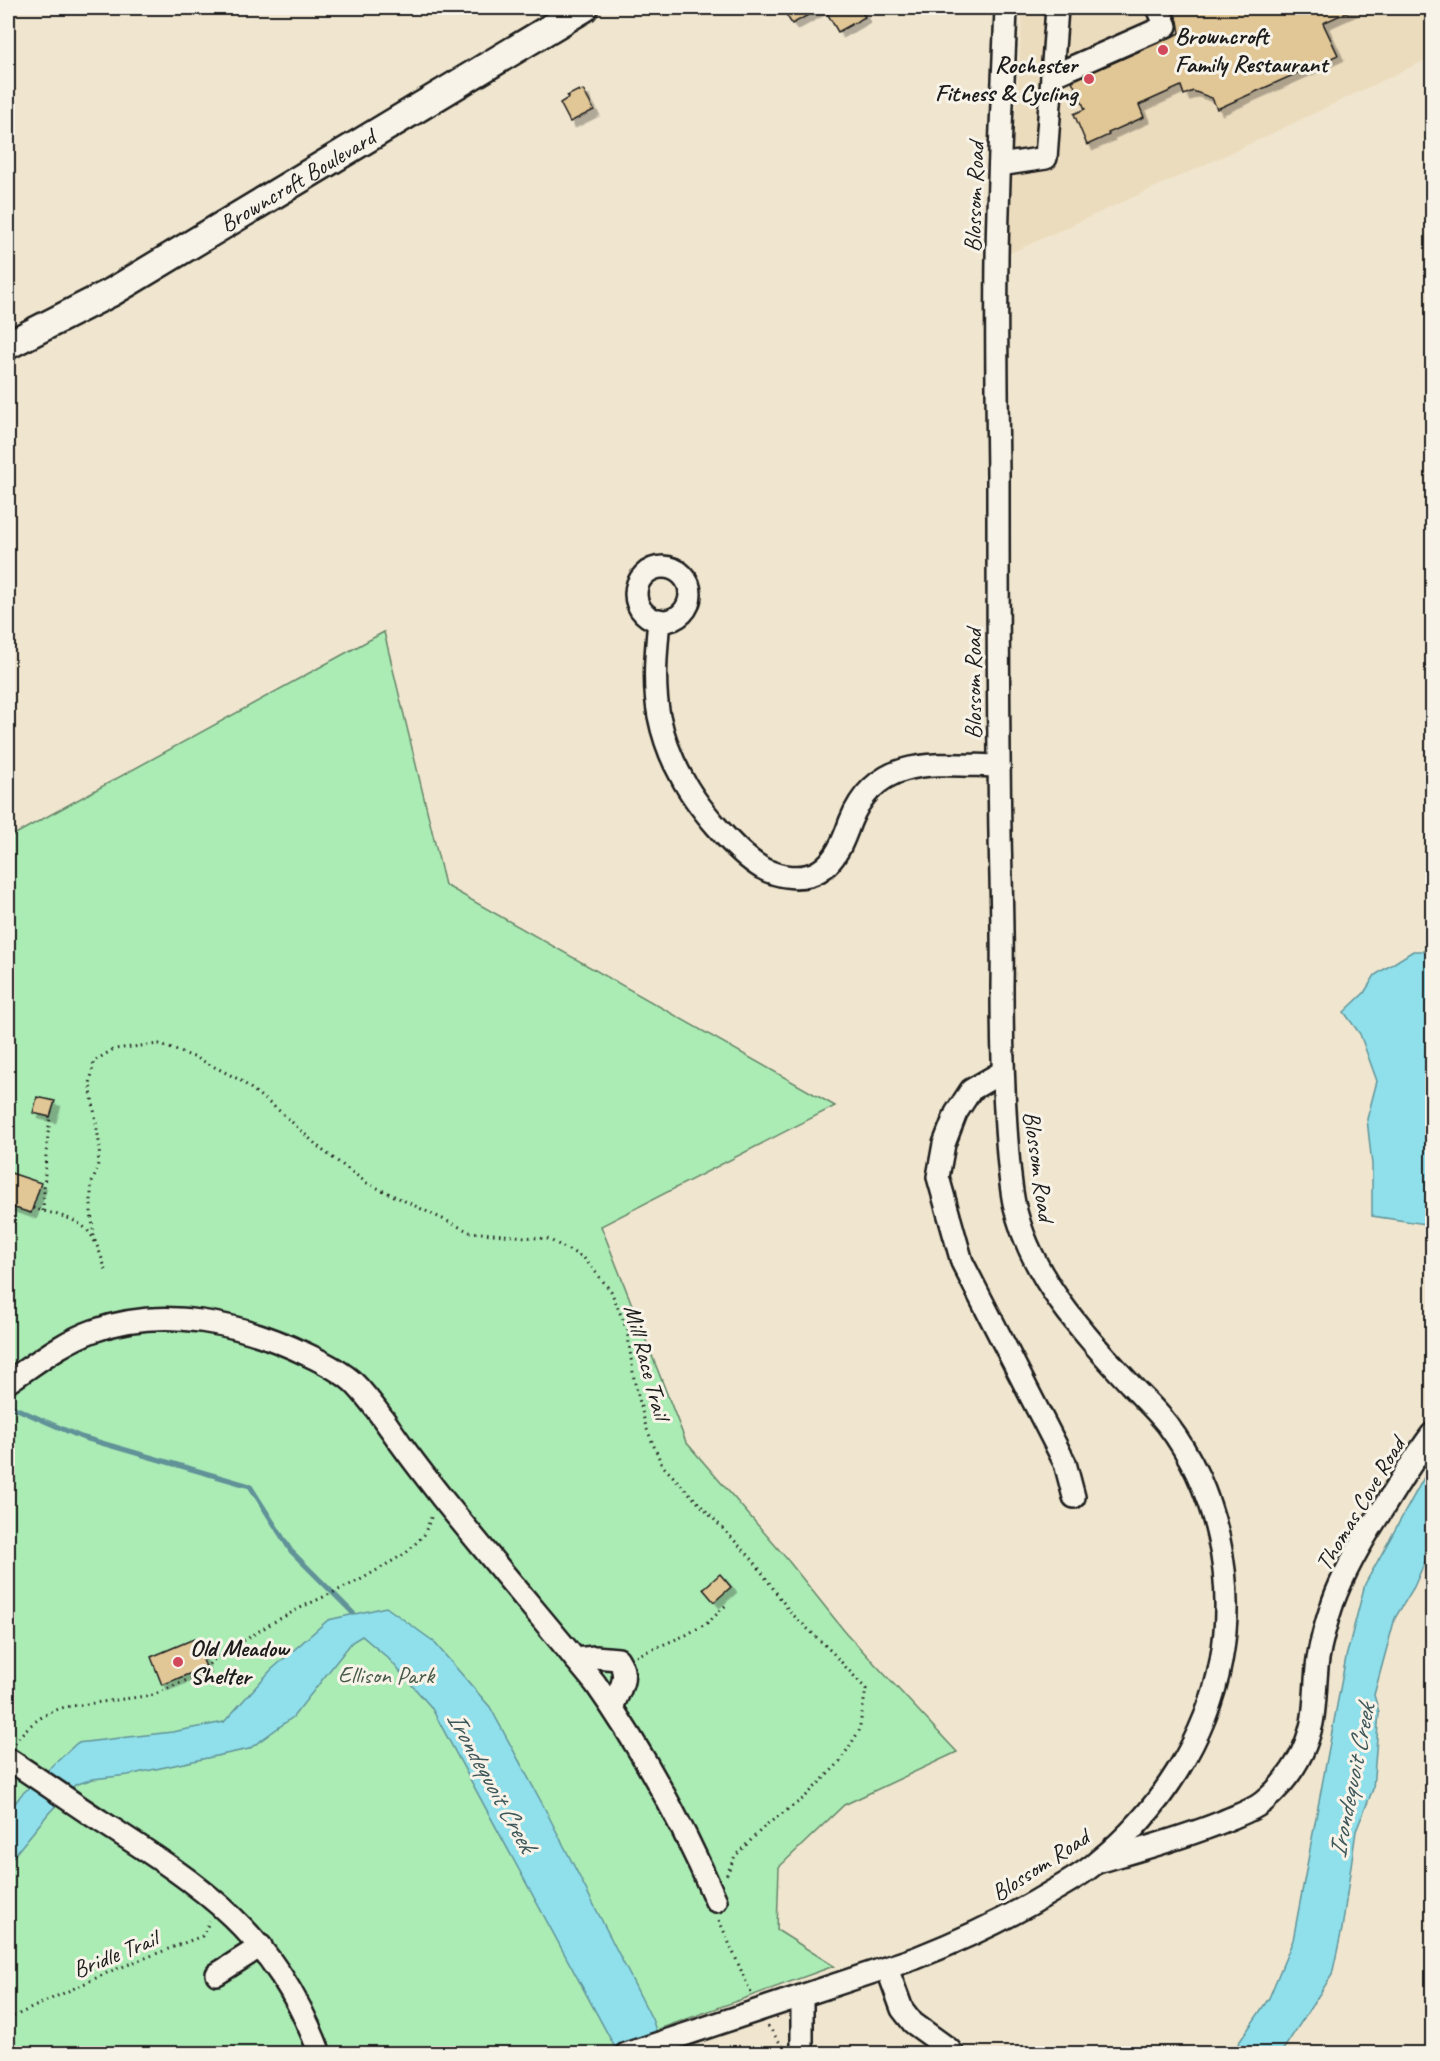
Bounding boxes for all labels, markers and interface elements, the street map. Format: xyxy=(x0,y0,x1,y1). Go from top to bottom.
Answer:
place label: Browncroft Family Restaurant xyxy=(1175,21,1330,79)
marker: Browncroft Family Restaurant xyxy=(1156,43,1170,57)
place label: Rochester Fitness & Cycling xyxy=(935,50,1079,108)
marker: Rochester Fitness & Cycling xyxy=(1082,72,1096,86)
street label: Browncroft Boulevard xyxy=(214,120,384,239)
street label: Blossom Road xyxy=(957,138,991,253)
street label: Blossom Road xyxy=(958,625,988,739)
street label: Blossom Road xyxy=(1016,1109,1062,1226)
street label: Mill Race Trail xyxy=(617,1301,678,1426)
street label: Thomas Cove Road xyxy=(1308,1429,1413,1576)
place label: Old Meadow Shelter xyxy=(190,1633,291,1691)
marker: Old Meadow Shelter xyxy=(171,1655,185,1669)
park label: Ellison Park xyxy=(338,1660,436,1690)
water label: Irondequoit Creek xyxy=(1320,1697,1383,1861)
water label: Irondequoit Creek xyxy=(439,1705,546,1861)
street label: Blossom Road xyxy=(986,1820,1097,1908)
street label: Bridle Trail xyxy=(68,1922,165,1985)

